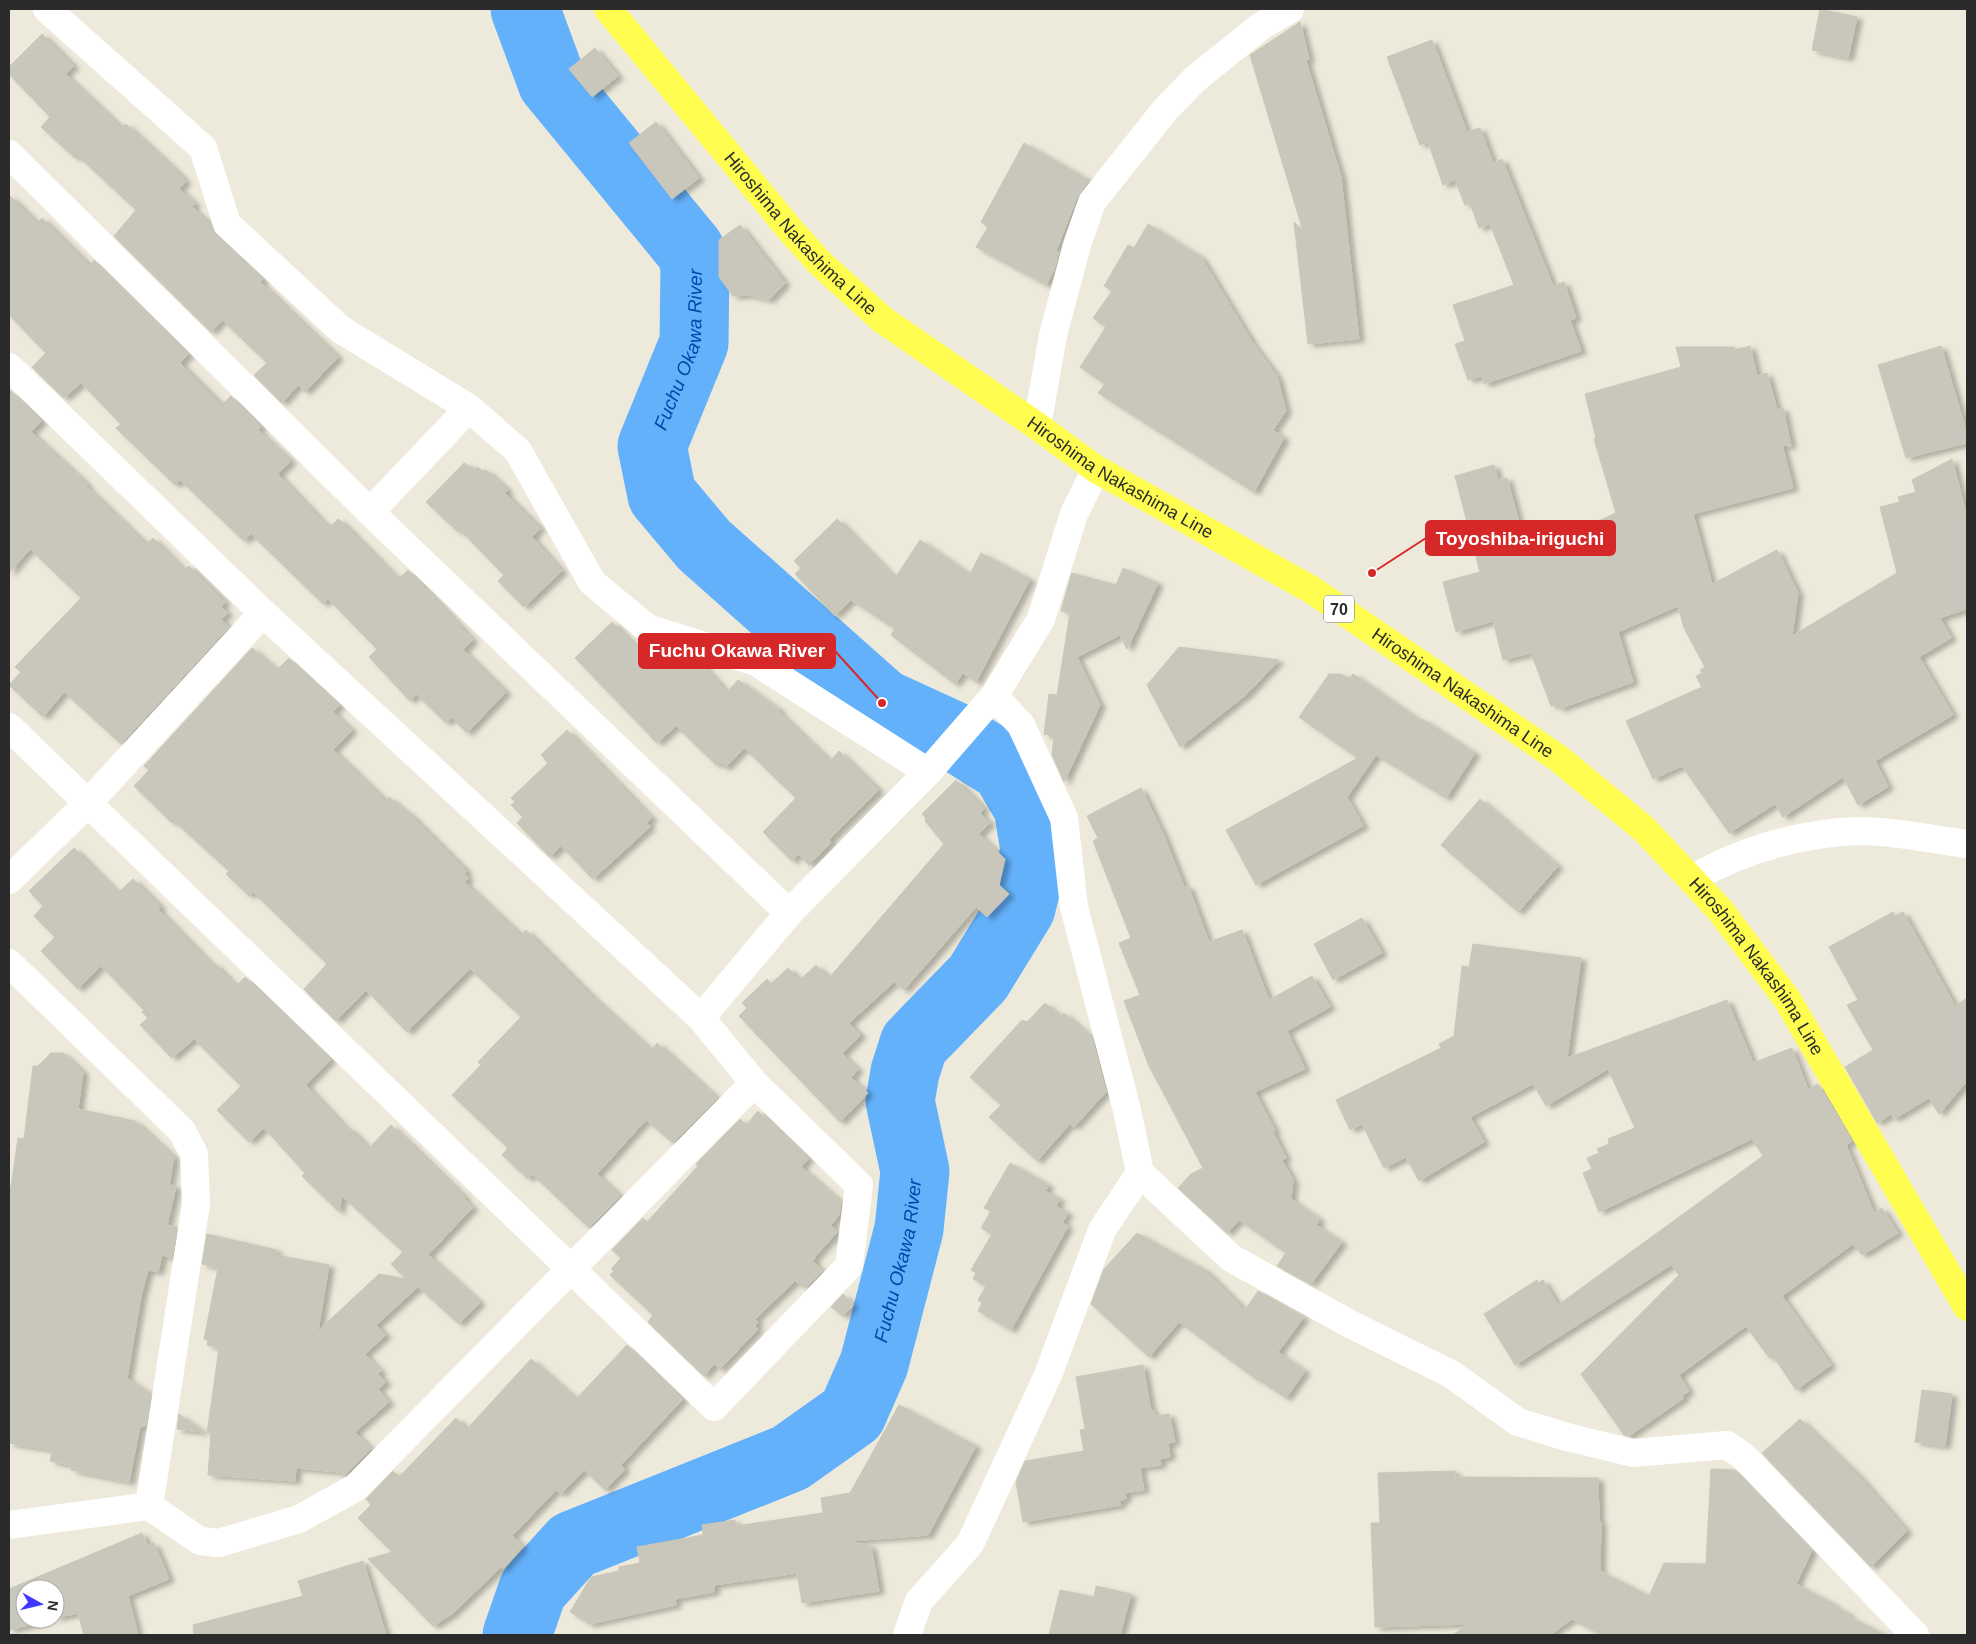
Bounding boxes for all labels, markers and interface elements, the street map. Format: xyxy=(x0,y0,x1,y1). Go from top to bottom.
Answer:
street label: Hiroshima Nakashima Line xyxy=(720,148,881,319)
water label: Fuchu Okawa River xyxy=(649,268,705,433)
street label: Hiroshima Nakashima Line xyxy=(1024,412,1217,543)
callout: Toyoshiba-iriguchi xyxy=(1426,521,1615,555)
text: Toyoshiba-iriguchi xyxy=(1436,528,1604,549)
road number: 70 xyxy=(1324,596,1354,622)
street label: Hiroshima Nakashima Line xyxy=(1368,624,1557,762)
callout: Fuchu Okawa River xyxy=(639,634,835,668)
text: Fuchu Okawa River xyxy=(649,640,826,661)
street label: Hiroshima Nakashima Line xyxy=(1685,874,1828,1059)
water label: Fuchu Okawa River xyxy=(870,1177,925,1344)
north arrow xyxy=(15,1579,65,1629)
text: N xyxy=(44,1600,62,1612)

